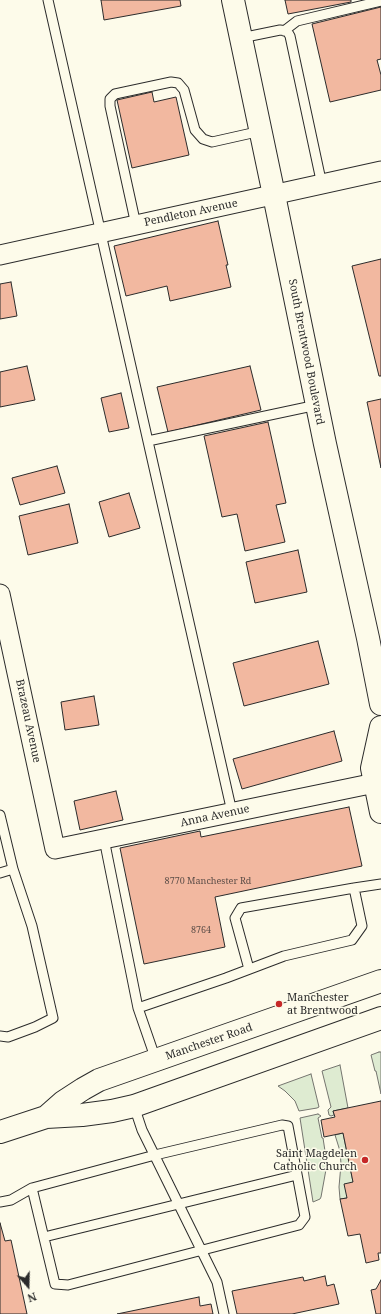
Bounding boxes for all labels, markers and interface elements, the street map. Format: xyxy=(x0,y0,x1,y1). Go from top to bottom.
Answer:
street label: Pendleton Avenue xyxy=(143,197,239,229)
street label: South Brentwood Boulevard xyxy=(285,278,327,426)
street label: Brazeau Avenue xyxy=(13,678,43,764)
street label: Anna Avenue xyxy=(179,802,251,830)
house number: 8770 Manchester Rd xyxy=(165,876,251,886)
house number: 8764 xyxy=(191,925,211,935)
place label: Manchester at Brentwood xyxy=(287,991,358,1017)
marker: Manchester at Brentwood xyxy=(274,999,284,1009)
street label: Manchester Road xyxy=(164,1021,254,1063)
place label: Saint Magdelen Catholic Church xyxy=(273,1147,357,1173)
marker: Saint Magdelen Catholic Church xyxy=(360,1155,370,1165)
north arrow xyxy=(8,1266,48,1306)
text: N xyxy=(26,1289,39,1306)

